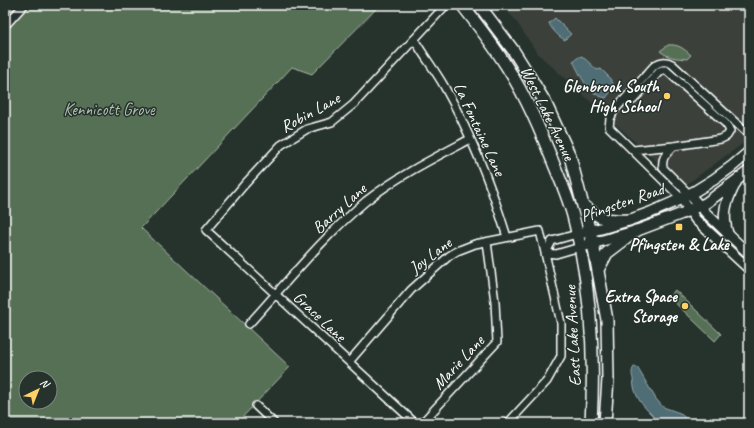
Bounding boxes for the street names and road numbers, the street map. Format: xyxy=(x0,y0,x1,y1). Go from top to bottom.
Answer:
street label: West Lake Avenue xyxy=(516,63,580,165)
street label: La Fontaine Lane xyxy=(449,79,511,181)
street label: Robin Lane xyxy=(277,87,345,137)
street label: Barry Lane xyxy=(308,178,372,238)
street label: Pfingsten Road xyxy=(578,178,669,227)
street label: Joy Lane xyxy=(404,232,457,279)
street label: East Lake Avenue xyxy=(559,284,586,387)
street label: Grace Lane xyxy=(289,287,352,347)
street label: Marie Lane xyxy=(428,330,490,394)

